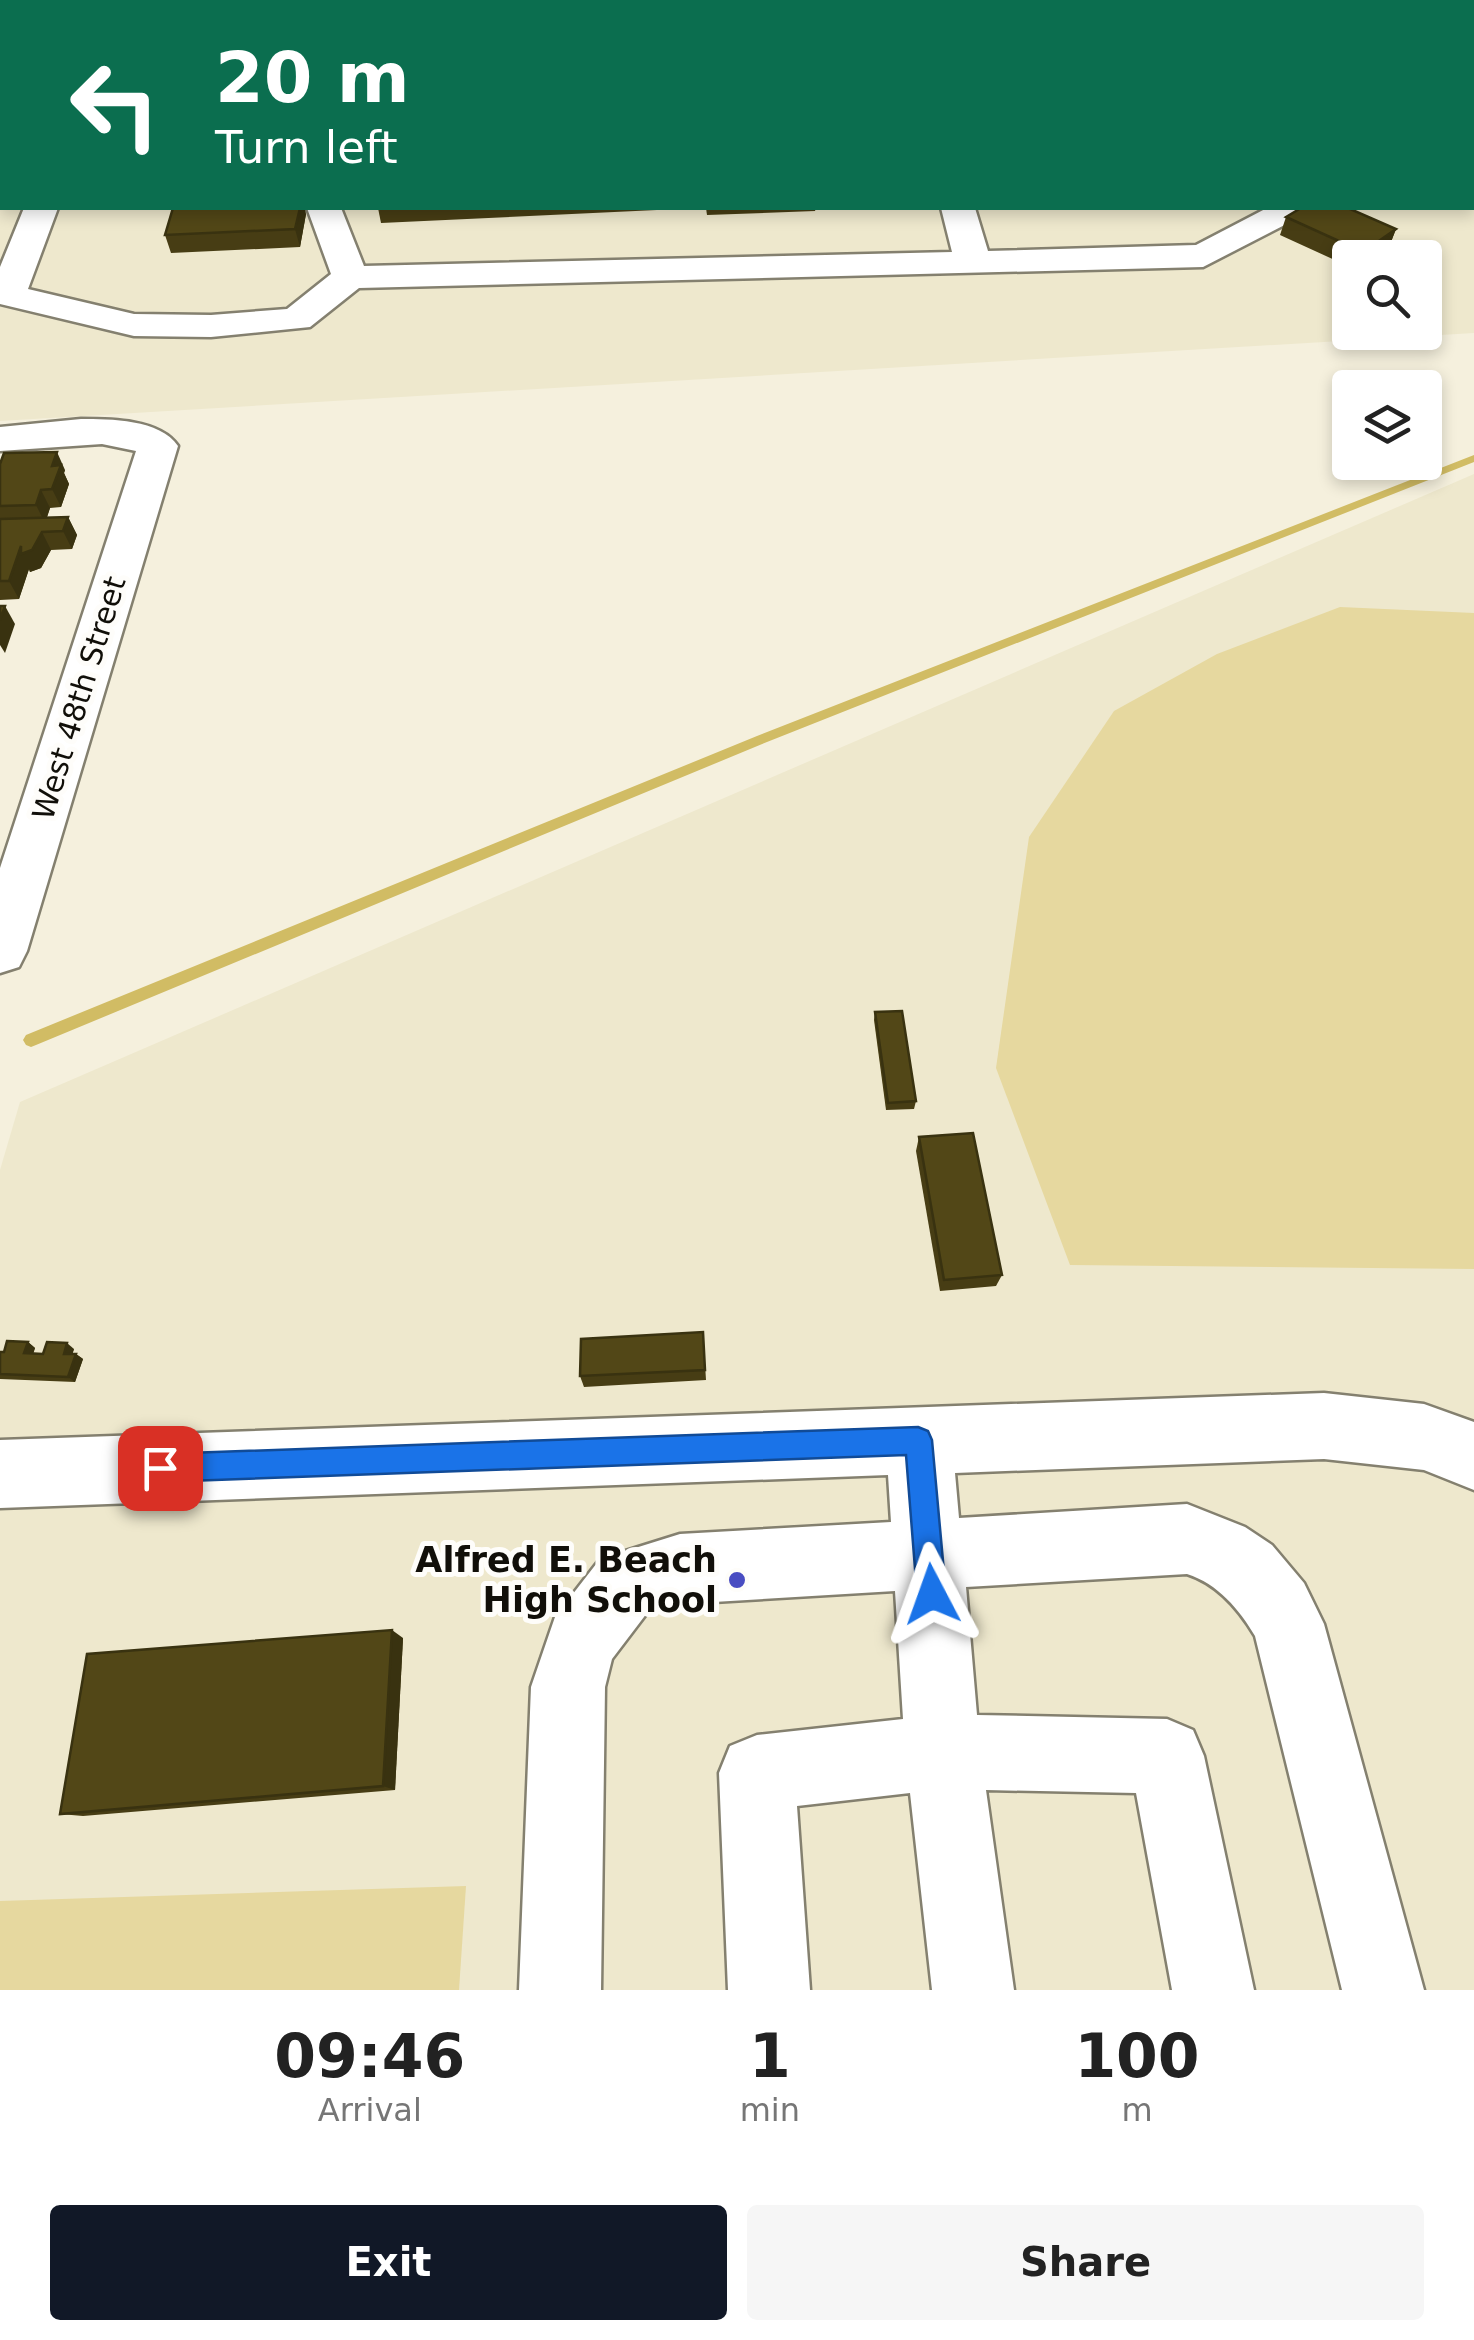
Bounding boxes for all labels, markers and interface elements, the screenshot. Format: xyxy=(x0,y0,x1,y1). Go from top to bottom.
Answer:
text: 20 m xyxy=(215,37,410,119)
icon: left xyxy=(50,40,180,170)
text: Turn left xyxy=(215,121,398,174)
map controls xyxy=(1332,240,1442,480)
button: search xyxy=(1332,240,1442,350)
button: layers xyxy=(1332,370,1442,480)
street label: West 48th Street xyxy=(25,572,133,824)
pin xyxy=(118,1426,203,1511)
icon: arrive xyxy=(133,1441,188,1496)
place label: Alfred E. Beach High School xyxy=(415,1540,717,1620)
position arrow xyxy=(880,1542,984,1646)
marker: Alfred E. Beach High School xyxy=(726,1569,748,1591)
text: 09:46 xyxy=(274,2021,465,2091)
text: 1 xyxy=(749,2021,791,2091)
text: 100 xyxy=(1074,2021,1200,2091)
text: Arrival xyxy=(318,2091,422,2129)
text: min xyxy=(740,2091,800,2129)
text: m xyxy=(1121,2091,1153,2129)
button: Exit xyxy=(50,2205,727,2320)
button: Share xyxy=(747,2205,1424,2320)

